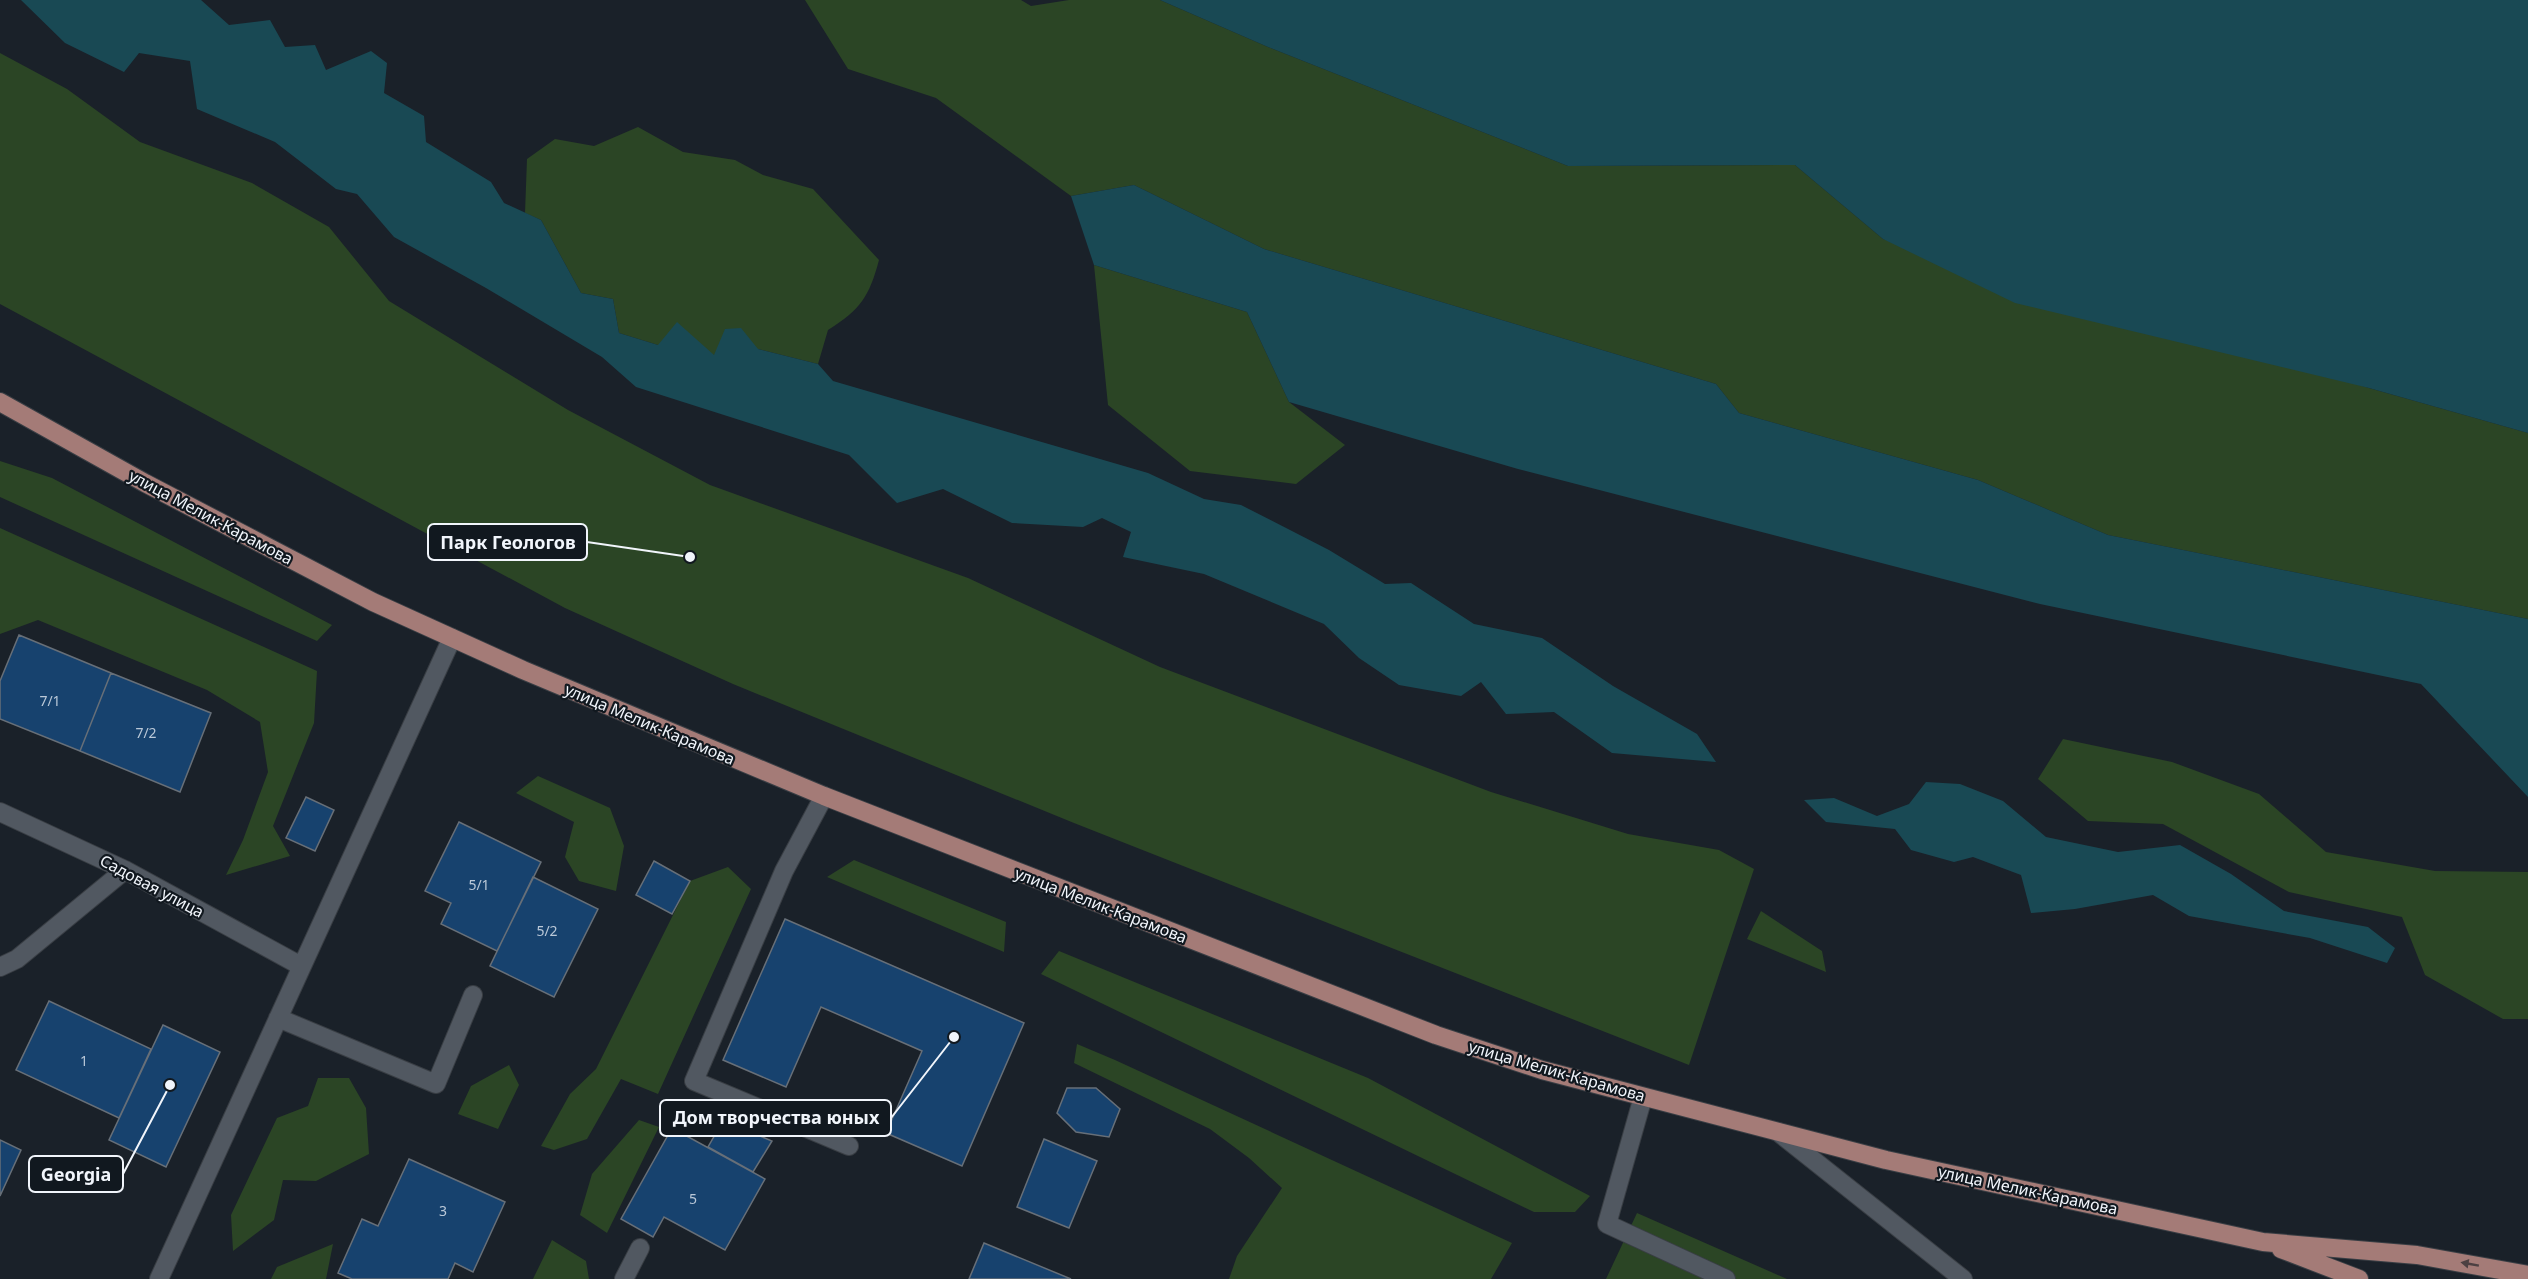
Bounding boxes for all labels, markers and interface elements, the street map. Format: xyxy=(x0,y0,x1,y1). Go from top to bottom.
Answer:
street label: улица Мелик-Карамова xyxy=(125,464,297,570)
callout: Парк Геологов xyxy=(428,524,587,560)
text: Парк Геологов xyxy=(440,530,576,554)
street label: улица Мелик-Карамова xyxy=(562,678,738,770)
house number: 7/1 xyxy=(39,691,61,710)
house number: 7/2 xyxy=(135,723,157,742)
street label: Садовая улица xyxy=(96,849,208,923)
street label: улица Мелик-Карамова xyxy=(1012,862,1190,948)
house number: 5/1 xyxy=(468,875,490,894)
house number: 5/2 xyxy=(536,921,558,940)
street label: улица Мелик-Карамова xyxy=(1466,1035,1648,1107)
house number: 1 xyxy=(80,1051,88,1070)
callout: Дом творчества юных xyxy=(660,1100,891,1136)
text: Дом творчества юных xyxy=(673,1105,880,1129)
callout: Georgia xyxy=(29,1156,123,1192)
street label: улица Мелик-Карамова xyxy=(1936,1160,2120,1220)
text: Georgia xyxy=(41,1162,111,1186)
house number: 5 xyxy=(689,1189,697,1208)
house number: 3 xyxy=(439,1201,447,1220)
one-way arrow xyxy=(2461,1259,2480,1268)

